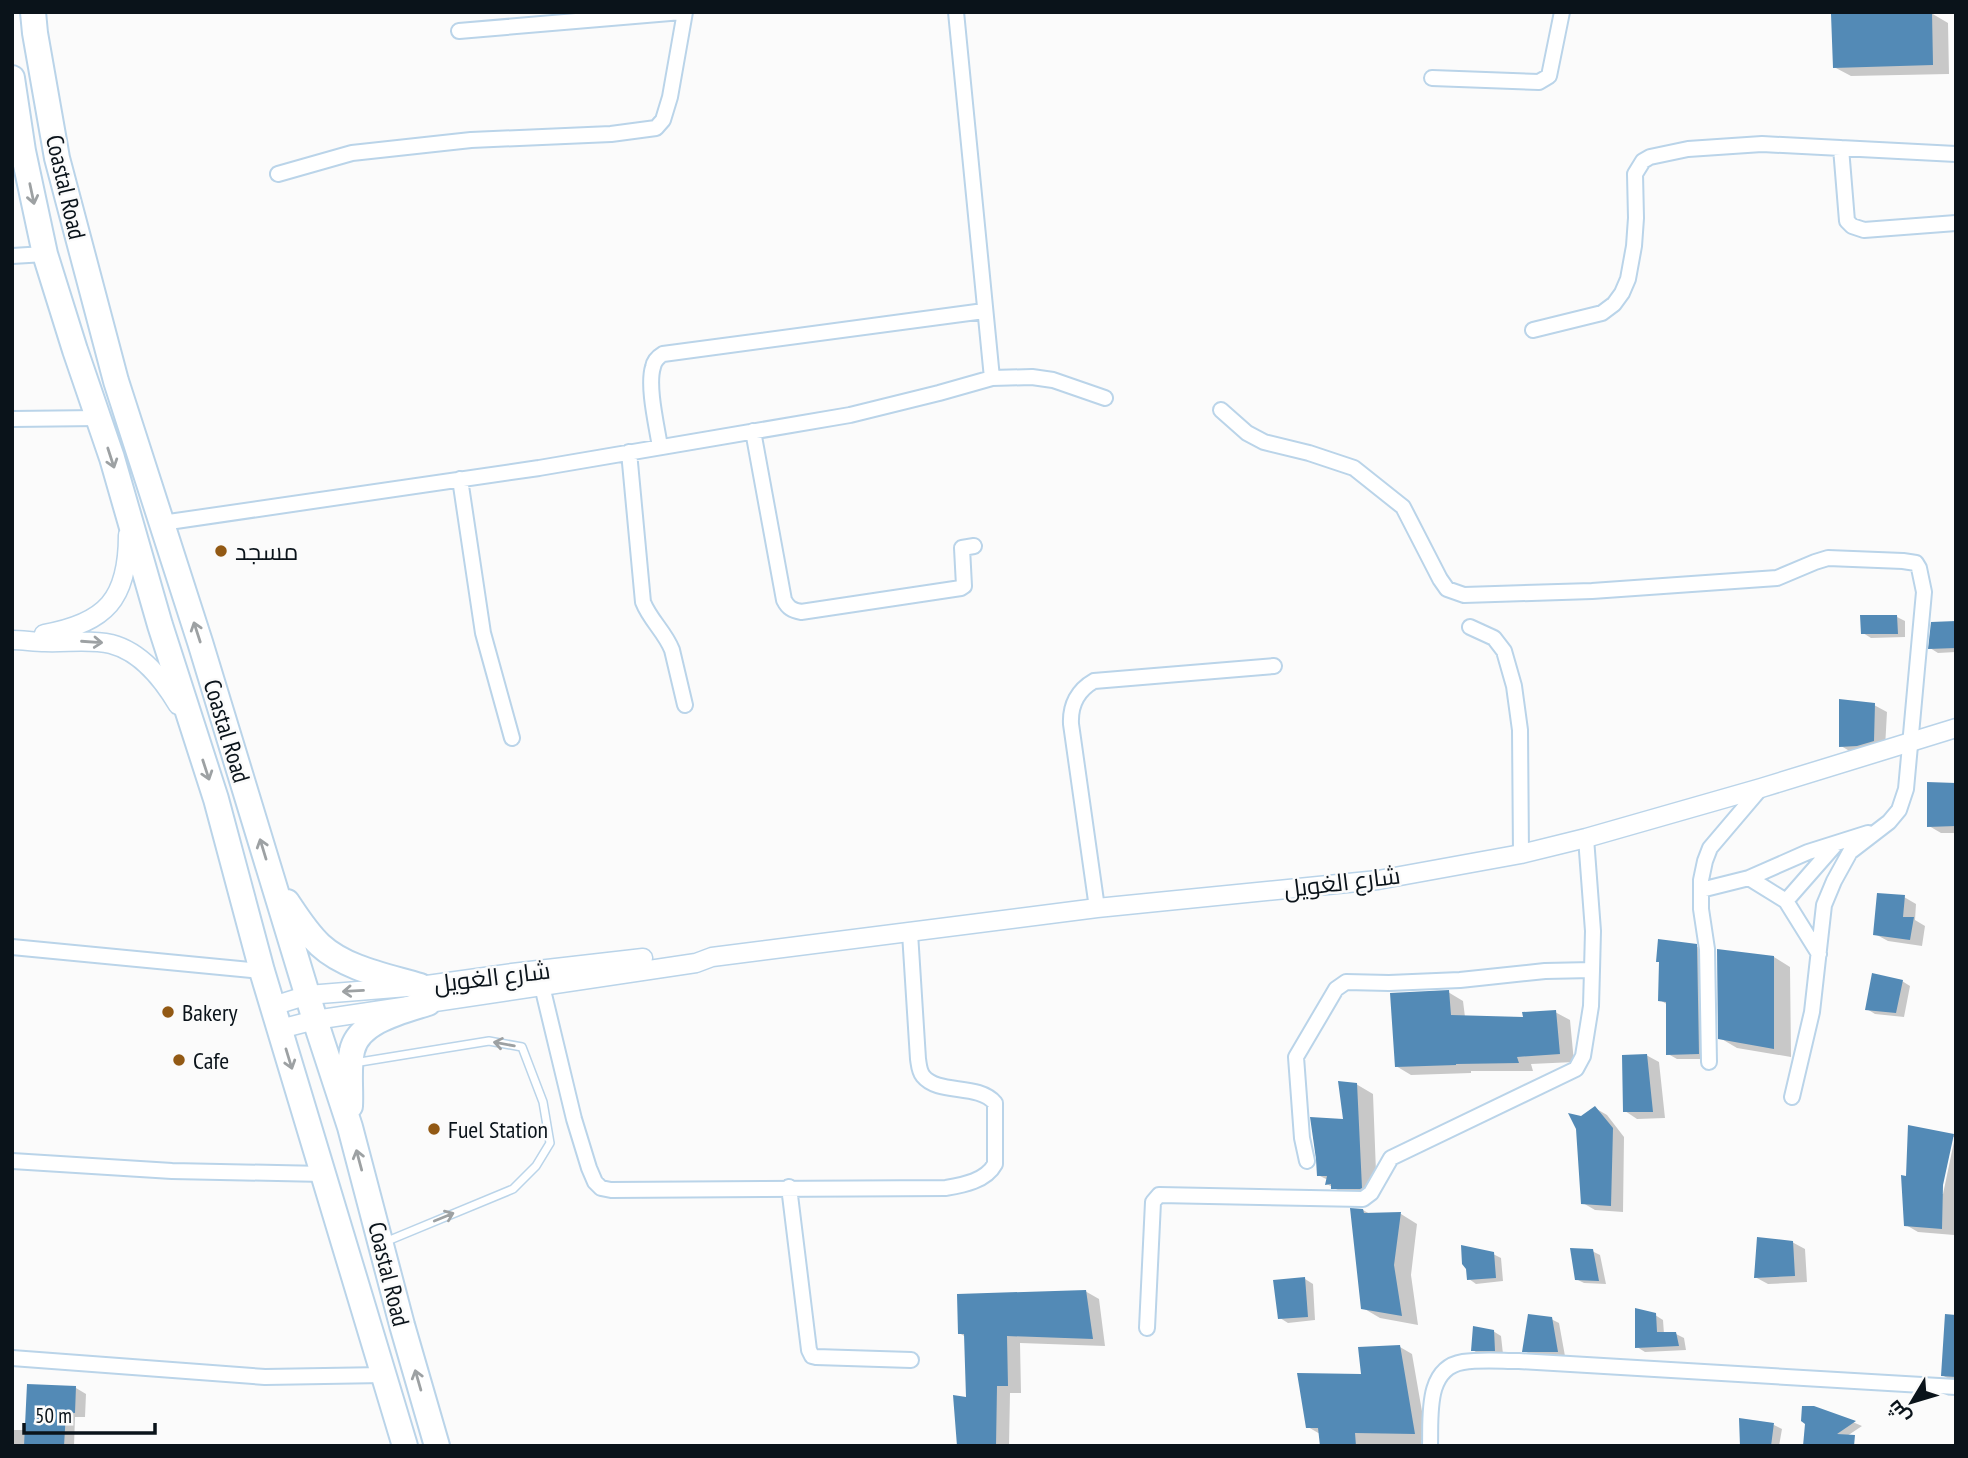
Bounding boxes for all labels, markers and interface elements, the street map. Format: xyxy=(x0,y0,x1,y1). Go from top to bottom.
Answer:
street label: Coastal Road xyxy=(39,132,93,242)
one-way arrow xyxy=(26,182,39,205)
one-way arrow xyxy=(106,447,119,469)
place label: مسجد xyxy=(235,536,298,567)
marker: مسجد xyxy=(213,543,229,559)
one-way arrow xyxy=(190,621,202,643)
one-way arrow xyxy=(80,636,103,649)
street label: Coastal Road xyxy=(197,676,257,786)
one-way arrow xyxy=(201,758,214,780)
one-way arrow xyxy=(256,839,268,861)
street label: شارع الغويل xyxy=(1282,859,1402,906)
street label: شارع الغويل xyxy=(432,954,552,1001)
one-way arrow xyxy=(342,985,365,998)
place label: Bakery xyxy=(182,997,238,1028)
marker: Bakery xyxy=(160,1004,176,1020)
one-way arrow xyxy=(493,1037,516,1050)
place label: Cafe xyxy=(193,1045,229,1076)
one-way arrow xyxy=(284,1048,297,1070)
marker: Cafe xyxy=(171,1052,187,1068)
place label: Fuel Station xyxy=(448,1114,548,1145)
marker: Fuel Station xyxy=(426,1121,442,1137)
one-way arrow xyxy=(352,1150,365,1172)
one-way arrow xyxy=(433,1210,455,1223)
street label: Coastal Road xyxy=(361,1219,417,1329)
north arrow xyxy=(1877,1367,1947,1437)
one-way arrow xyxy=(410,1369,423,1391)
scale bar xyxy=(24,1392,156,1436)
text: ش xyxy=(1882,1395,1916,1429)
text: 50 m xyxy=(35,1402,72,1429)

